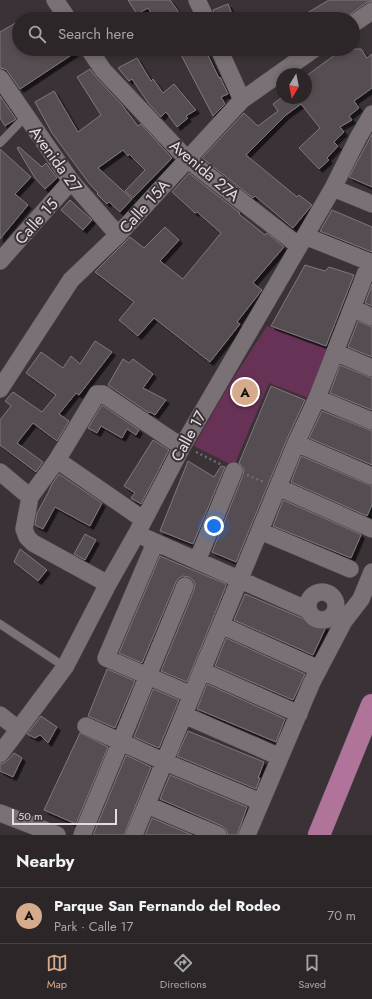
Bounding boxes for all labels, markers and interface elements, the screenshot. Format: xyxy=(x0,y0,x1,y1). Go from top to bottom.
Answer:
search box xyxy=(12,12,360,56)
icon: search xyxy=(26,23,48,45)
text: Search here xyxy=(58,23,134,45)
north arrow xyxy=(276,68,312,104)
street label: Avenida 27 xyxy=(24,122,88,197)
street label: Avenida 27A xyxy=(165,134,245,207)
street label: Calle 15A xyxy=(114,174,175,238)
street label: Calle 15 xyxy=(9,193,63,250)
pin: A xyxy=(232,377,258,407)
street label: Calle 17 xyxy=(165,406,212,466)
your location xyxy=(204,516,224,536)
scale bar xyxy=(12,807,117,826)
text: 50 m xyxy=(18,808,43,824)
text: Nearby xyxy=(16,849,74,873)
text: Parque San Fernando del Rodeo xyxy=(54,895,281,917)
text: A xyxy=(24,906,34,925)
text: 70 m xyxy=(327,906,356,925)
text: Park · Calle 17 xyxy=(54,917,133,936)
tab: Map xyxy=(46,952,68,992)
tab: Directions xyxy=(160,952,206,992)
tab: Saved xyxy=(298,952,326,992)

